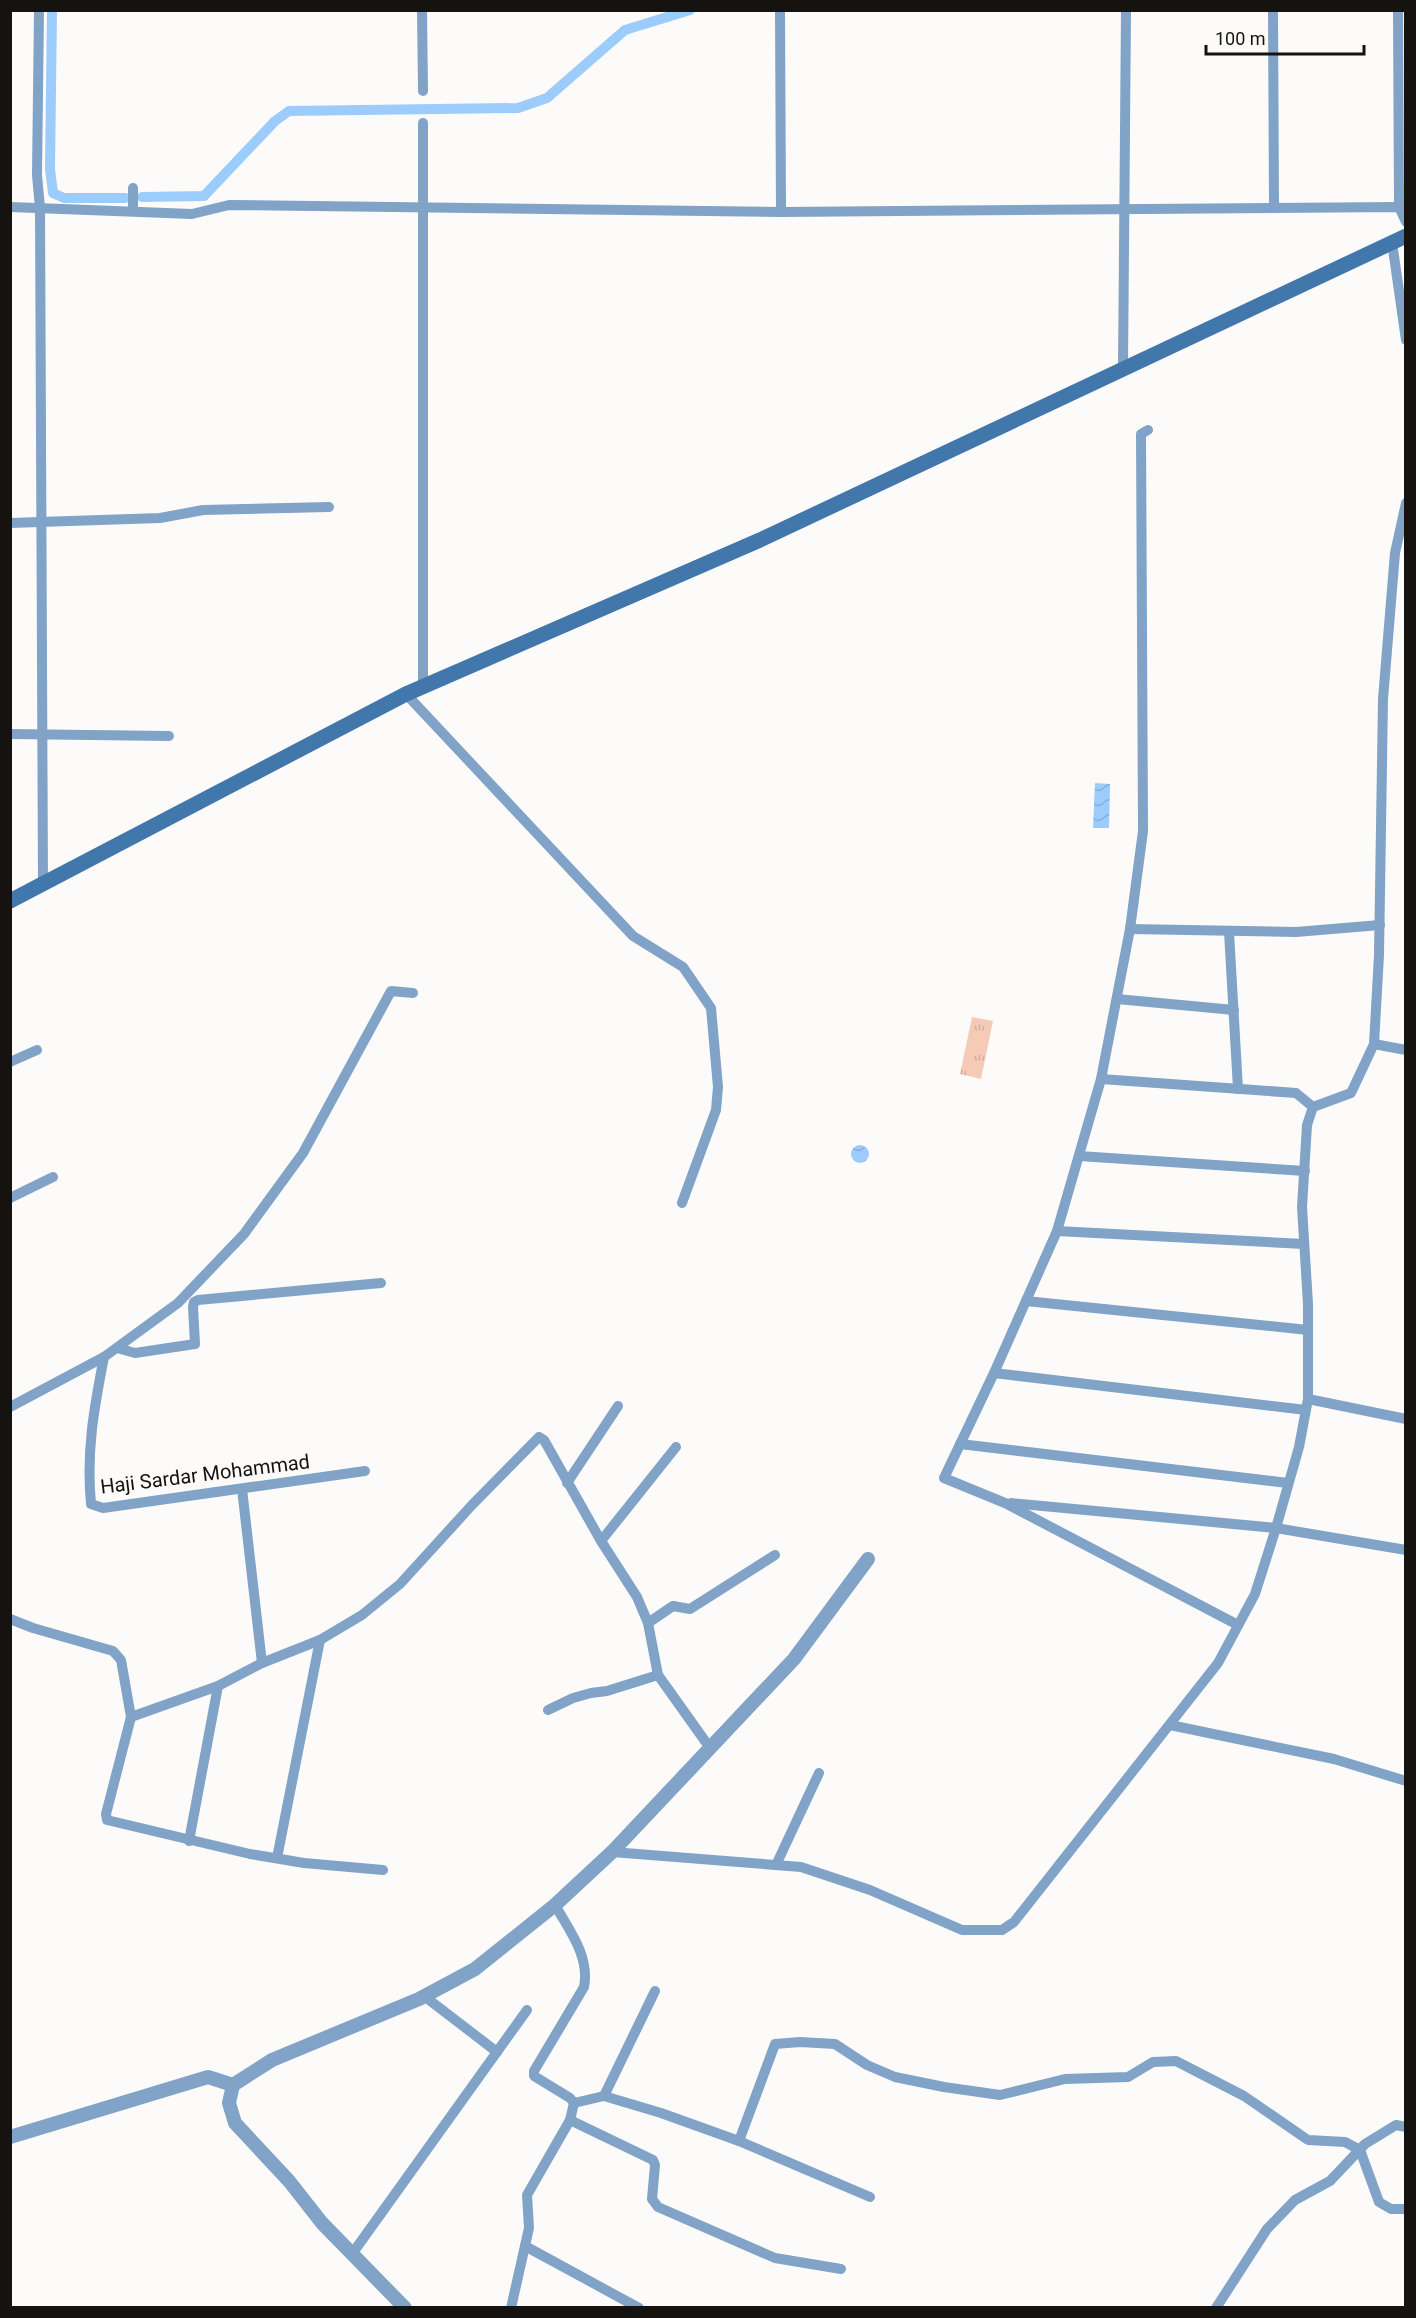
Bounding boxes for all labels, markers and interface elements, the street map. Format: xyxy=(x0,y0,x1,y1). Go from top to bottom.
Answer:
scale bar xyxy=(1206,18,1364,56)
text: 100 m xyxy=(1215,28,1266,49)
street label: Haji Sardar Mohammad xyxy=(99,1449,311,1499)

